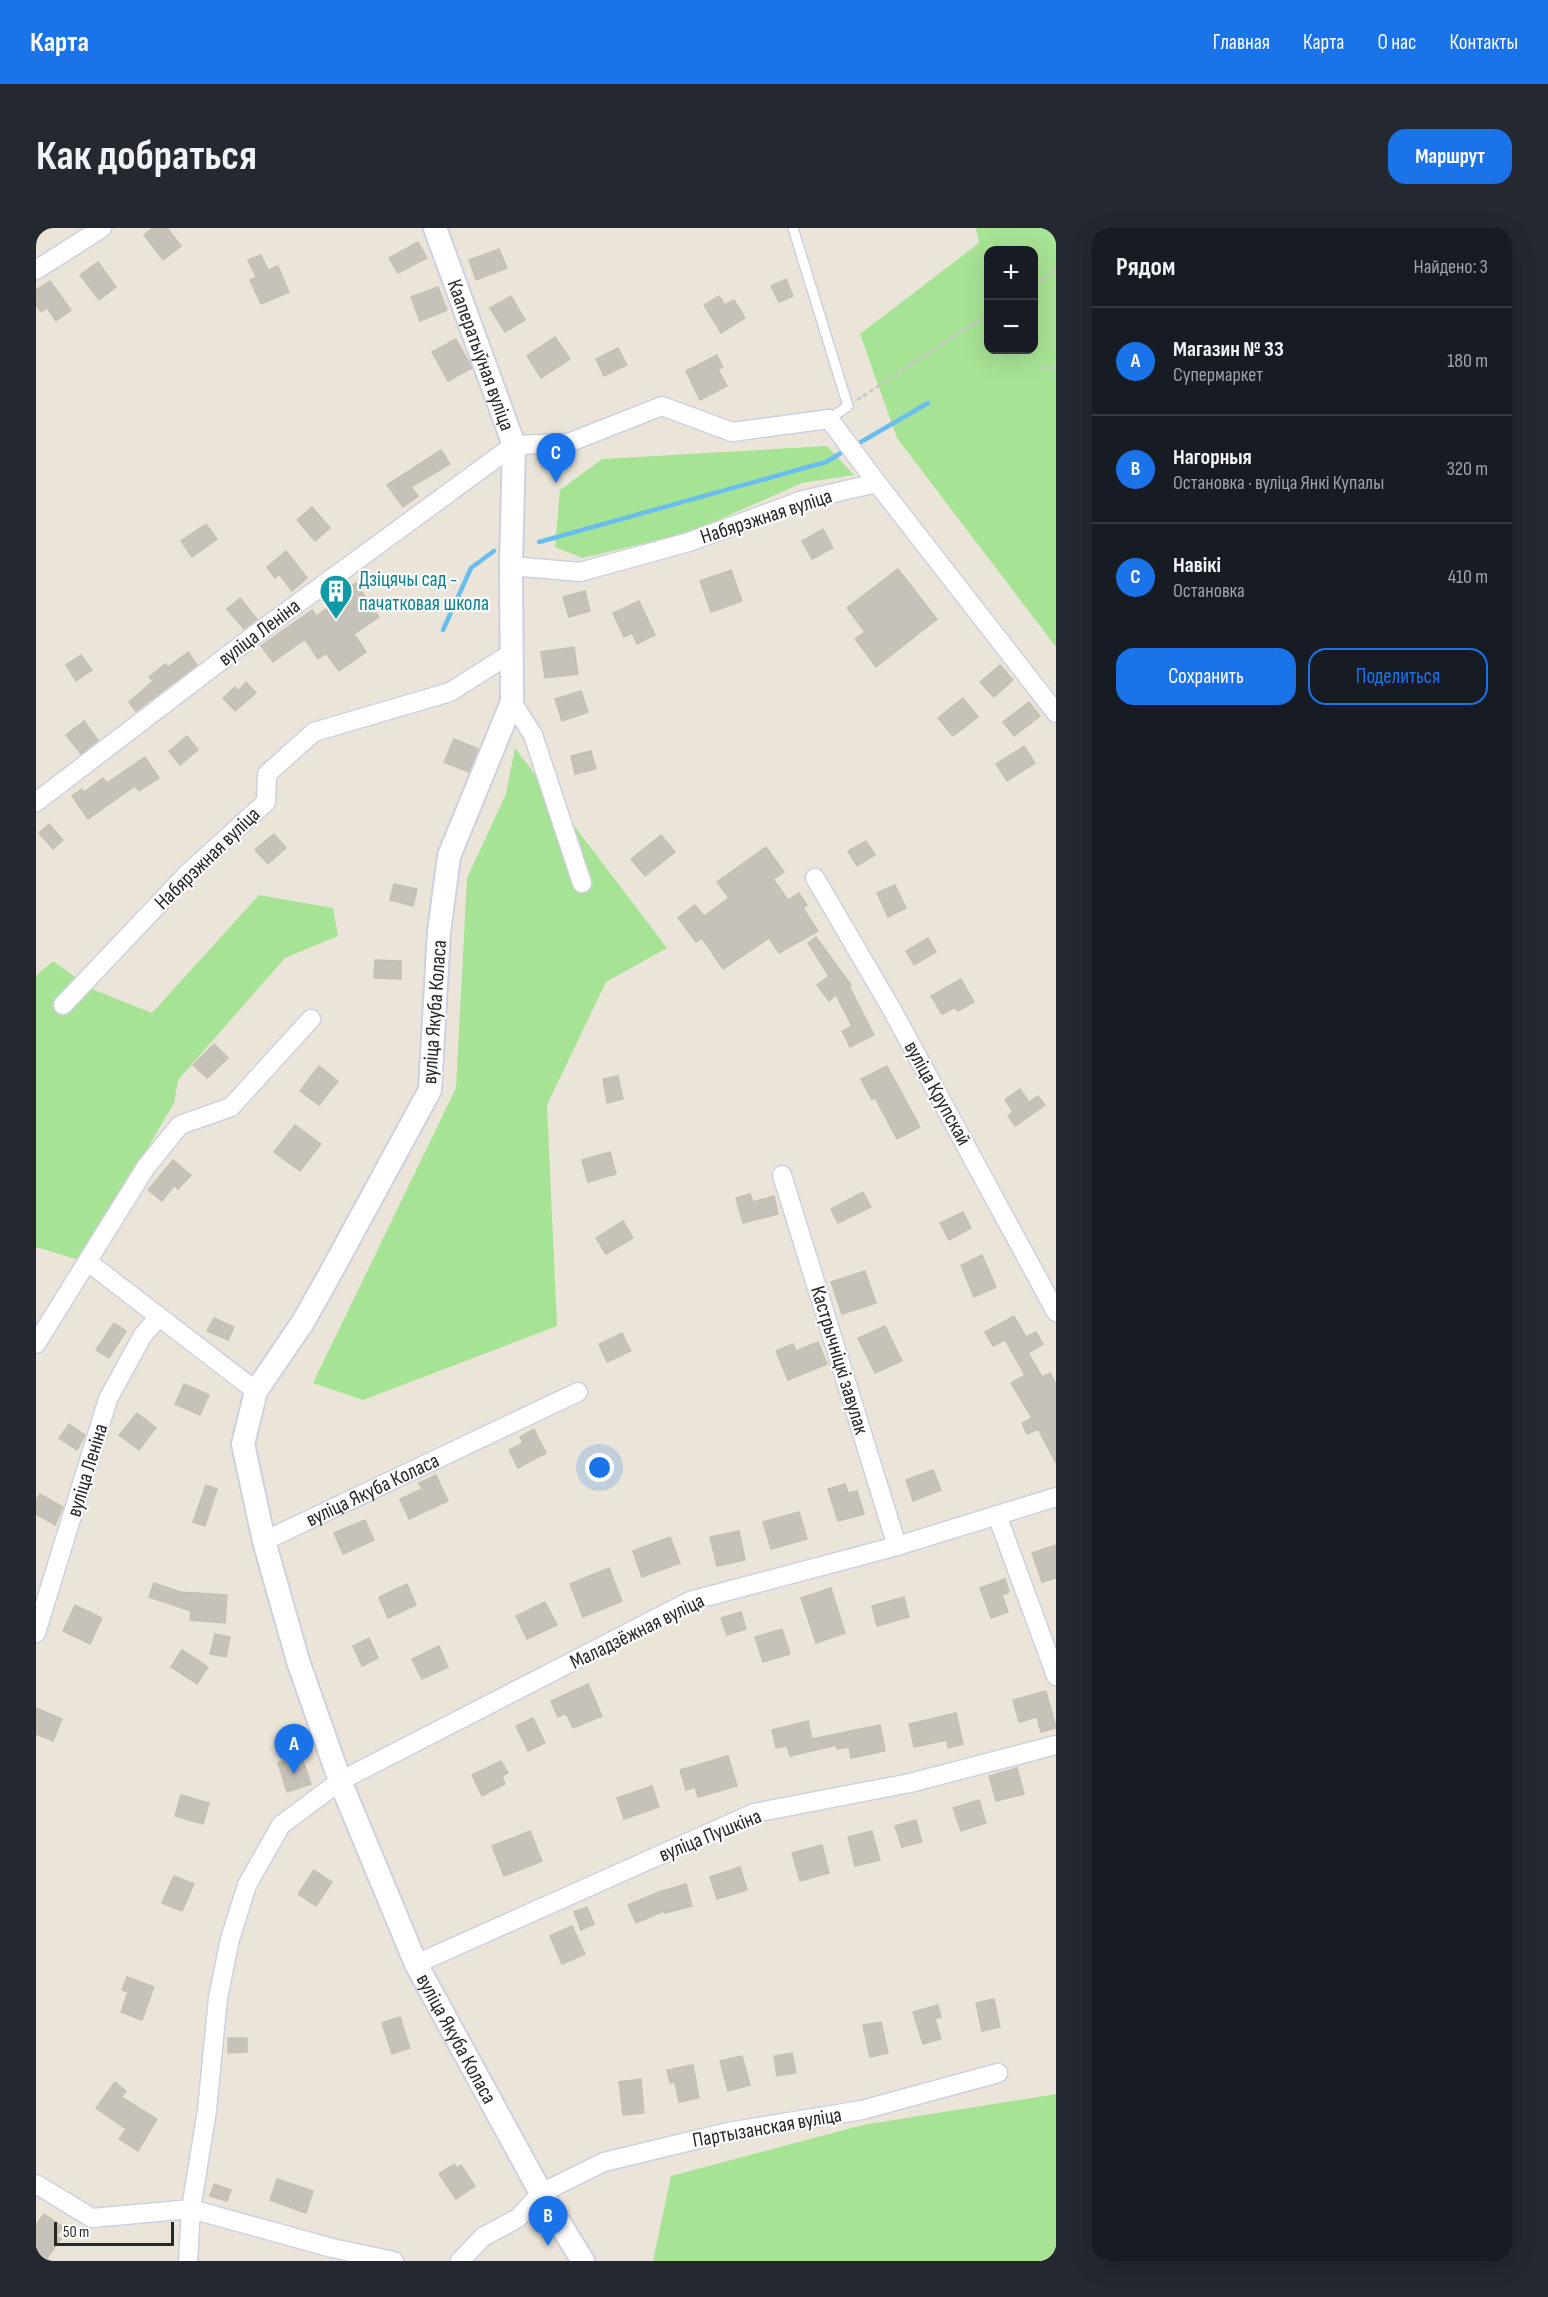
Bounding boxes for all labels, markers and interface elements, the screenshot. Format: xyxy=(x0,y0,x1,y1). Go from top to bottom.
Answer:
text: Карта xyxy=(30,26,89,59)
text: Главная xyxy=(1213,30,1270,55)
text: Карта xyxy=(1303,30,1344,55)
text: О нас xyxy=(1377,30,1416,55)
text: Контакты xyxy=(1449,30,1518,55)
button: Маршрут xyxy=(1388,129,1512,184)
text: Как добраться xyxy=(36,131,257,182)
map controls xyxy=(984,246,1038,354)
button: + xyxy=(984,246,1038,300)
text: Рядом xyxy=(1116,252,1175,283)
text: Найдено: 3 xyxy=(1414,255,1488,279)
street label: Кааператыўная вуліца xyxy=(442,276,520,434)
button: − xyxy=(984,300,1038,354)
text: Магазин № 33 xyxy=(1173,336,1284,363)
text: A xyxy=(1131,349,1140,373)
text: 180 m xyxy=(1447,349,1488,373)
text: Супермаркет xyxy=(1173,363,1263,387)
pin: C xyxy=(536,434,576,483)
text: Нагорныя xyxy=(1173,444,1252,471)
text: B xyxy=(1131,457,1140,481)
text: 320 m xyxy=(1446,457,1488,481)
text: Остановка · вуліца Янкі Купалы xyxy=(1173,471,1384,495)
street label: Набярэжная вуліца xyxy=(697,483,835,550)
text: Навікі xyxy=(1173,552,1221,579)
text: C xyxy=(1130,565,1141,589)
text: 410 m xyxy=(1448,565,1488,589)
place label: Дзіцячы сад - пачатковая школа xyxy=(359,567,489,616)
building icon: Дзіцячы сад - пачатковая школа xyxy=(318,573,354,620)
text: Остановка xyxy=(1173,579,1245,603)
street label: вуліца Леніна xyxy=(213,594,305,671)
button: Сохранить xyxy=(1116,648,1296,705)
button: Поделиться xyxy=(1308,648,1488,705)
street label: Набярэжная вуліца xyxy=(149,802,265,915)
street label: вуліца Якуба Коласа xyxy=(417,939,452,1085)
street label: вуліца Крупскай xyxy=(899,1037,976,1150)
street label: Кастрычніцкі завулак xyxy=(805,1283,874,1438)
street label: вуліца Леніна xyxy=(61,1421,113,1520)
street label: вуліца Якуба Коласа xyxy=(302,1448,443,1532)
your location xyxy=(585,1453,614,1482)
street label: Маладзёжная вуліца xyxy=(566,1588,708,1675)
pin: A xyxy=(274,1724,314,1774)
street label: вуліца Пушкіна xyxy=(655,1804,765,1867)
street label: вуліца Якуба Коласа xyxy=(411,1969,502,2108)
street label: Партызанская вуліца xyxy=(691,2102,844,2153)
pin: B xyxy=(528,2196,568,2246)
scale bar xyxy=(54,2219,174,2246)
text: 50 m xyxy=(63,2223,89,2242)

